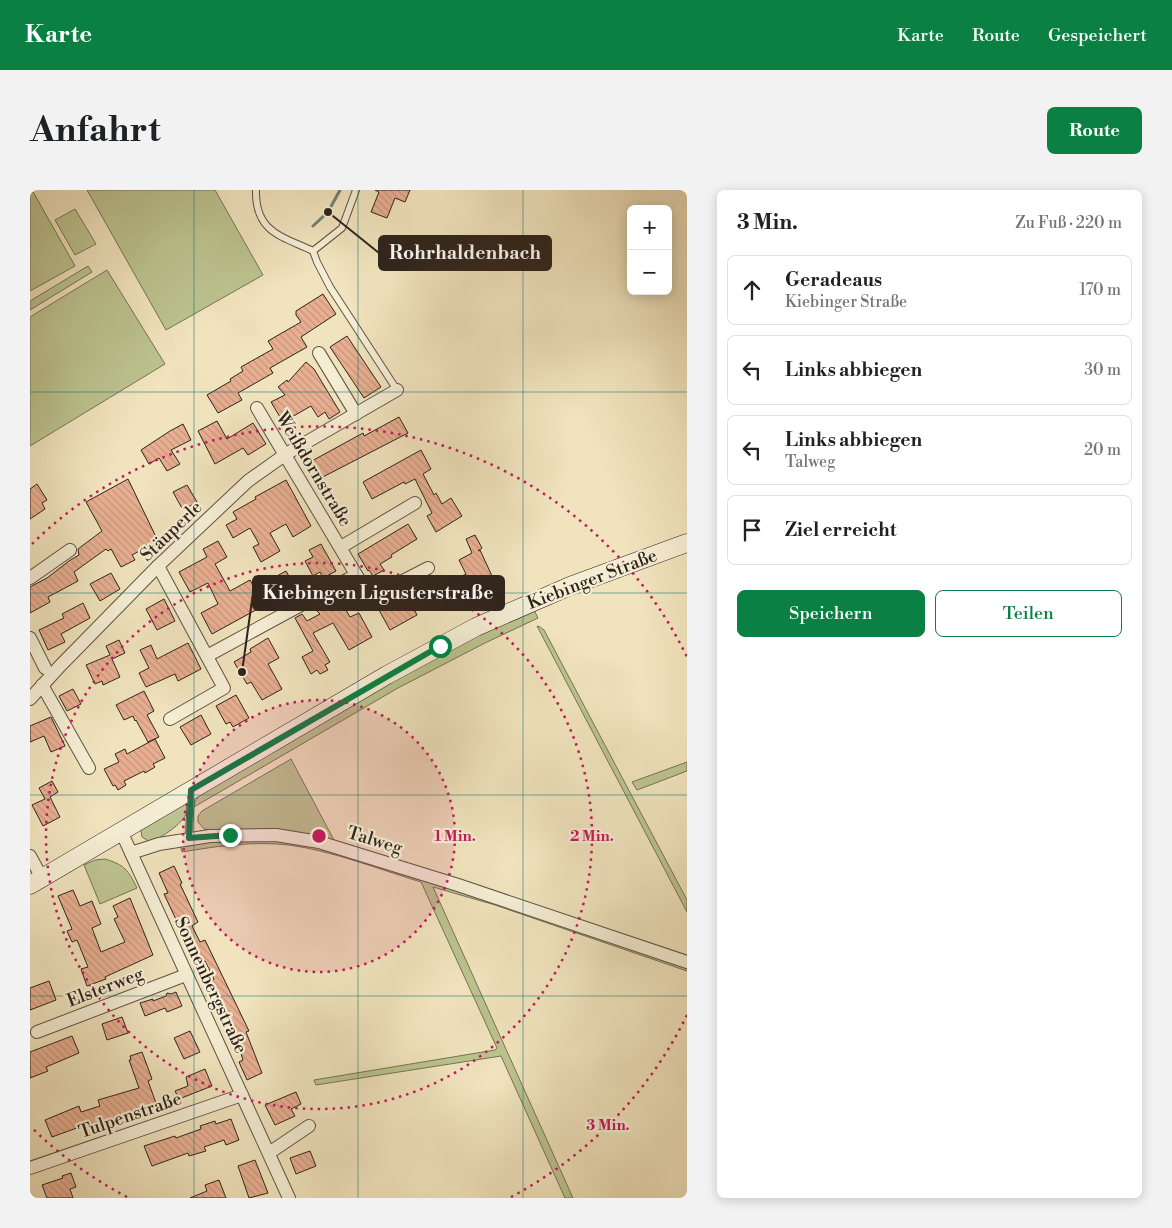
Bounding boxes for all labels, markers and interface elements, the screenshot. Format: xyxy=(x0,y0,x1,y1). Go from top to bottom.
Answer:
text: Karte xyxy=(25,20,92,50)
text: Karte xyxy=(897,24,944,47)
text: Route xyxy=(972,24,1020,47)
text: Gespeichert xyxy=(1048,24,1147,47)
button: Route xyxy=(1047,107,1142,154)
text: Anfahrt xyxy=(30,109,161,152)
map controls xyxy=(627,205,672,295)
button: + xyxy=(627,205,672,250)
text: 3 Min. xyxy=(737,210,798,236)
text: Zu Fuß · 220 m xyxy=(1015,213,1122,233)
callout: Rohrhaldenbach xyxy=(379,236,551,270)
text: Rohrhaldenbach xyxy=(389,241,541,265)
button: − xyxy=(627,250,672,295)
text: Geradeaus xyxy=(785,268,882,292)
icon: ahead xyxy=(738,276,766,304)
text: 170 m xyxy=(1079,280,1121,300)
text: Kiebinger Straße xyxy=(785,292,907,312)
icon: left xyxy=(738,356,766,384)
text: Links abbiegen xyxy=(785,358,922,382)
text: 30 m xyxy=(1084,360,1121,380)
street label: Weißdornstraße xyxy=(270,407,357,531)
text: Links abbiegen xyxy=(785,428,922,452)
icon: left xyxy=(738,436,766,464)
text: 20 m xyxy=(1084,440,1121,460)
text: Talweg xyxy=(785,452,835,472)
street label: Stäuperle xyxy=(135,496,207,567)
icon: arrive xyxy=(738,516,766,544)
text: Ziel erreicht xyxy=(785,518,896,542)
street label: Kiebinger Straße xyxy=(524,544,660,615)
callout: Kiebingen Ligusterstraße xyxy=(253,576,504,610)
text: Kiebingen Ligusterstraße xyxy=(262,581,494,605)
button: Speichern xyxy=(737,590,925,637)
button: Teilen xyxy=(935,590,1122,637)
route start xyxy=(429,635,452,658)
street label: Talweg xyxy=(344,821,406,860)
route end xyxy=(219,824,242,847)
centre of rings xyxy=(310,827,328,845)
text: 1 Min. xyxy=(434,827,476,846)
text: 2 Min. xyxy=(570,827,614,846)
street label: Sonnenbergstraße xyxy=(169,913,252,1057)
street label: Elsterweg xyxy=(64,962,147,1013)
street label: Tulpenstraße xyxy=(76,1087,185,1144)
text: 3 Min. xyxy=(586,1116,630,1135)

